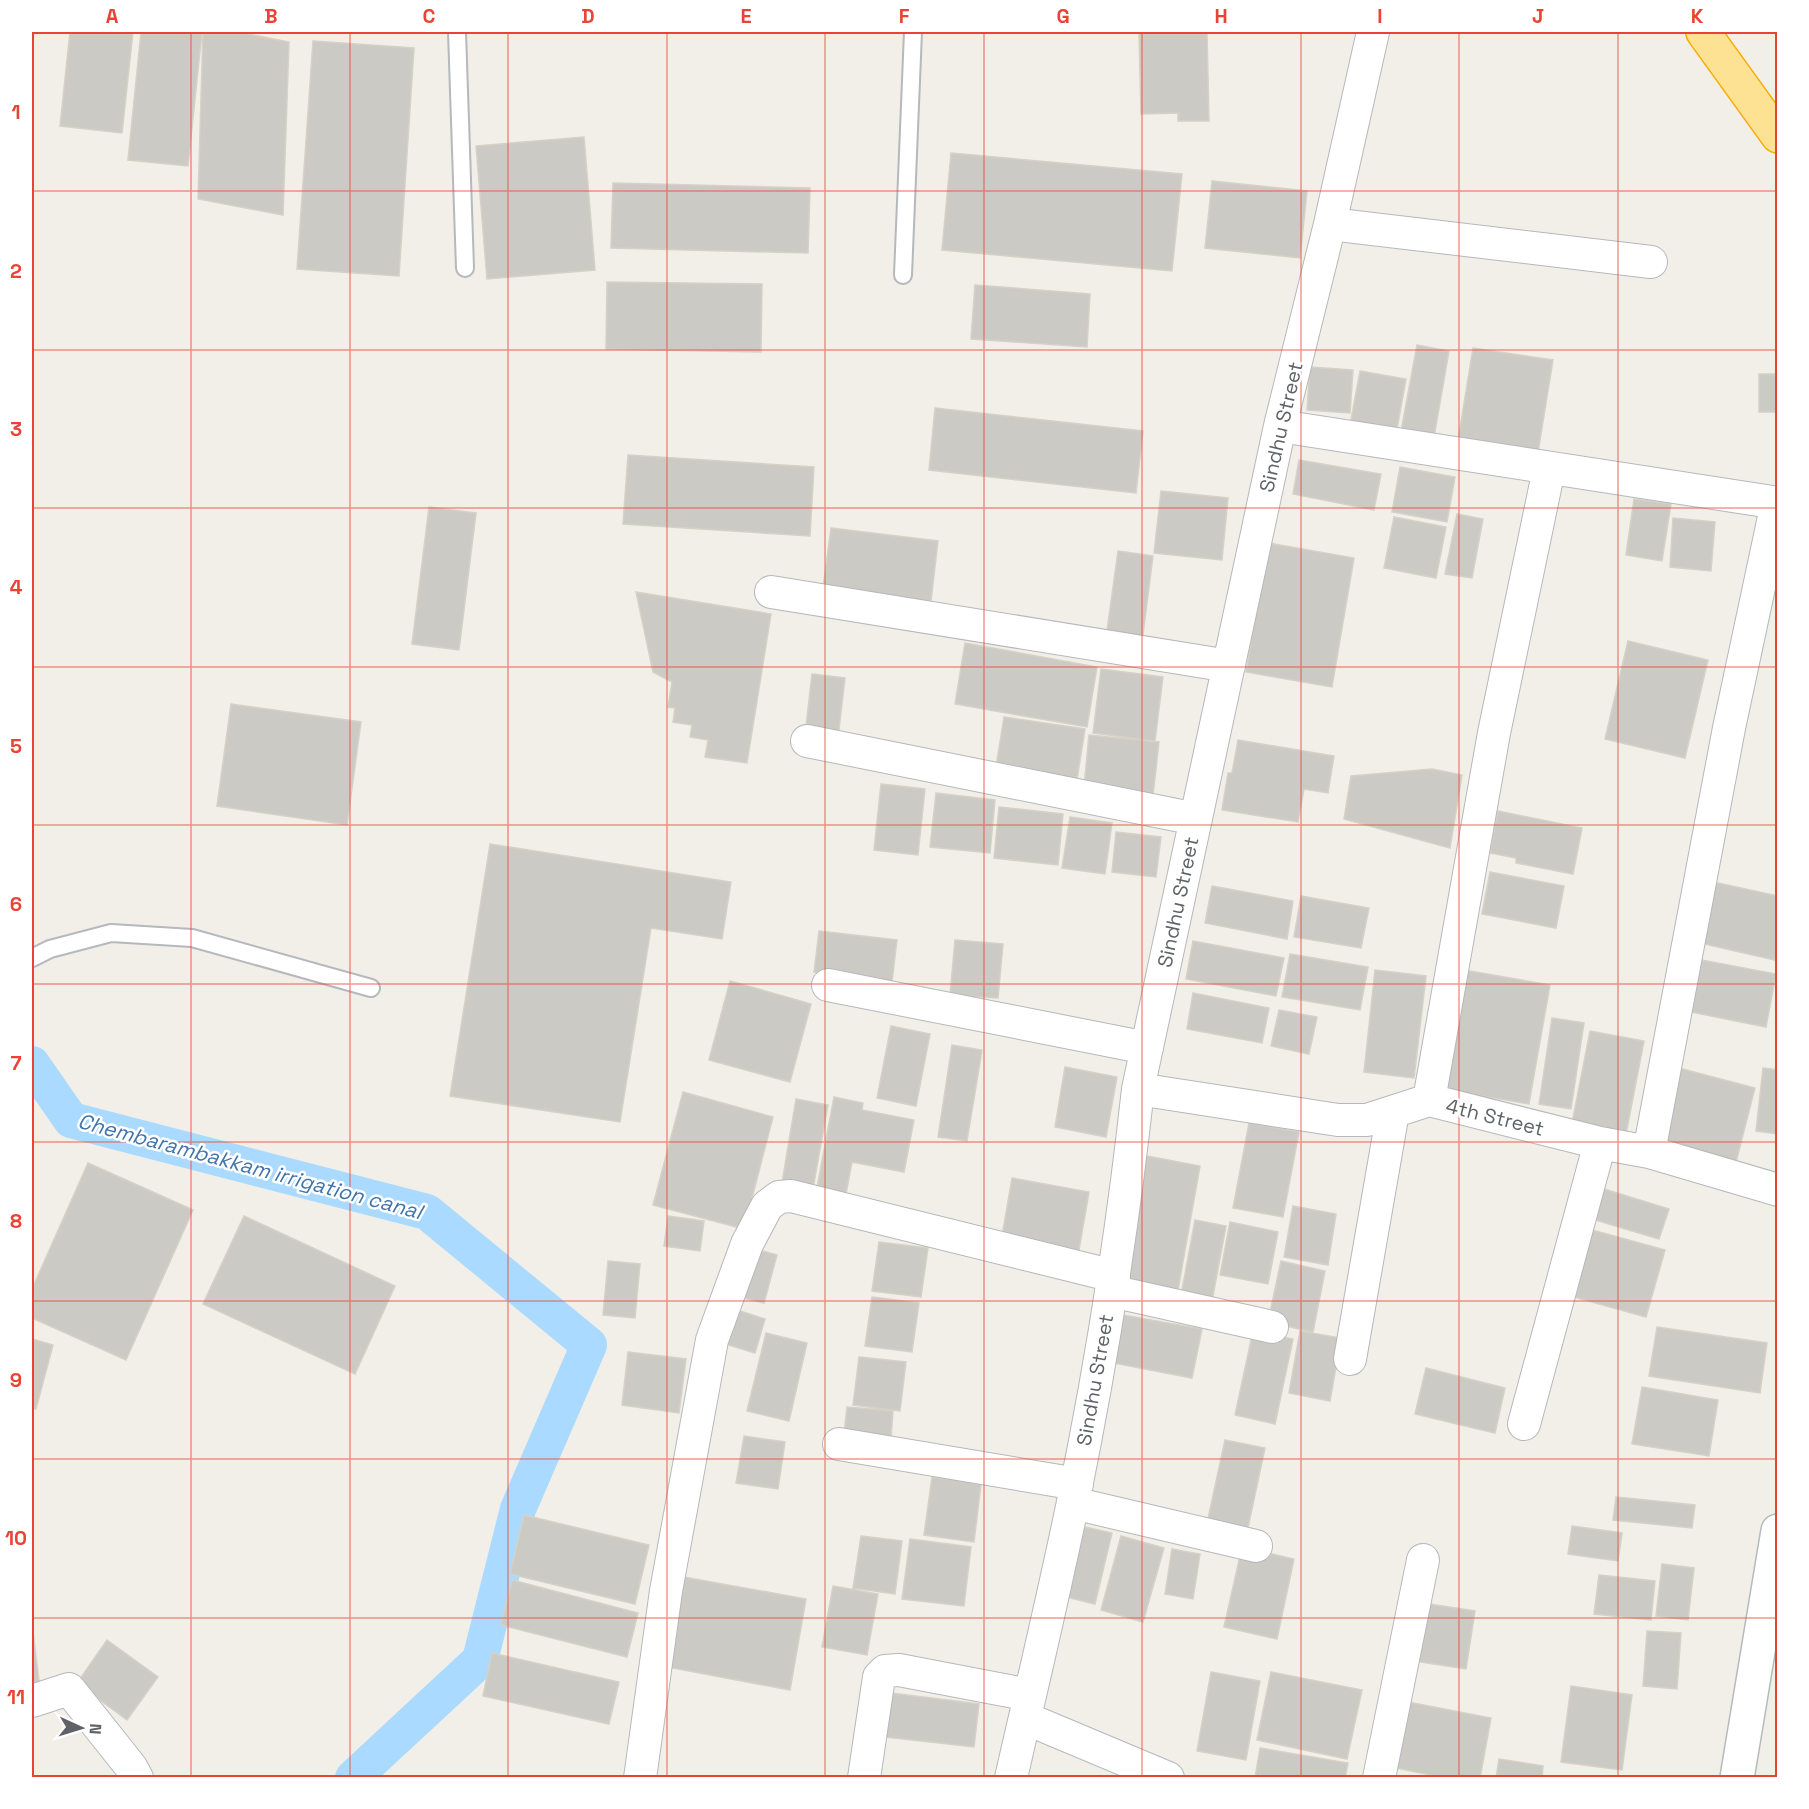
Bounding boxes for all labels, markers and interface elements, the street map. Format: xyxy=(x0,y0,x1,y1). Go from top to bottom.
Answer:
text: A xyxy=(106,3,119,29)
text: B xyxy=(264,3,278,29)
text: C xyxy=(423,3,436,29)
text: D xyxy=(581,3,595,29)
text: E xyxy=(740,3,752,29)
text: F xyxy=(899,3,910,29)
text: G xyxy=(1056,3,1070,29)
text: H xyxy=(1214,3,1228,29)
text: I xyxy=(1377,3,1383,29)
text: J xyxy=(1532,3,1544,29)
text: K xyxy=(1691,3,1704,29)
text: 1 xyxy=(11,99,21,125)
text: 2 xyxy=(10,258,22,284)
street label: Sindhu Street xyxy=(1253,359,1309,495)
text: 3 xyxy=(10,416,22,442)
text: 4 xyxy=(10,574,23,600)
text: 5 xyxy=(10,733,22,759)
street label: Sindhu Street xyxy=(1151,834,1205,970)
text: 6 xyxy=(10,891,22,917)
text: 7 xyxy=(10,1050,22,1076)
street label: 4th Street xyxy=(1443,1092,1547,1142)
water label: Chembarambakkam irrigation canal xyxy=(75,1107,428,1226)
text: 8 xyxy=(10,1208,22,1234)
street label: Sindhu Street xyxy=(1071,1312,1119,1448)
text: 9 xyxy=(10,1367,22,1393)
text: 10 xyxy=(5,1525,27,1551)
text: 11 xyxy=(7,1684,25,1710)
north arrow xyxy=(51,1698,111,1758)
text: N xyxy=(85,1723,106,1735)

